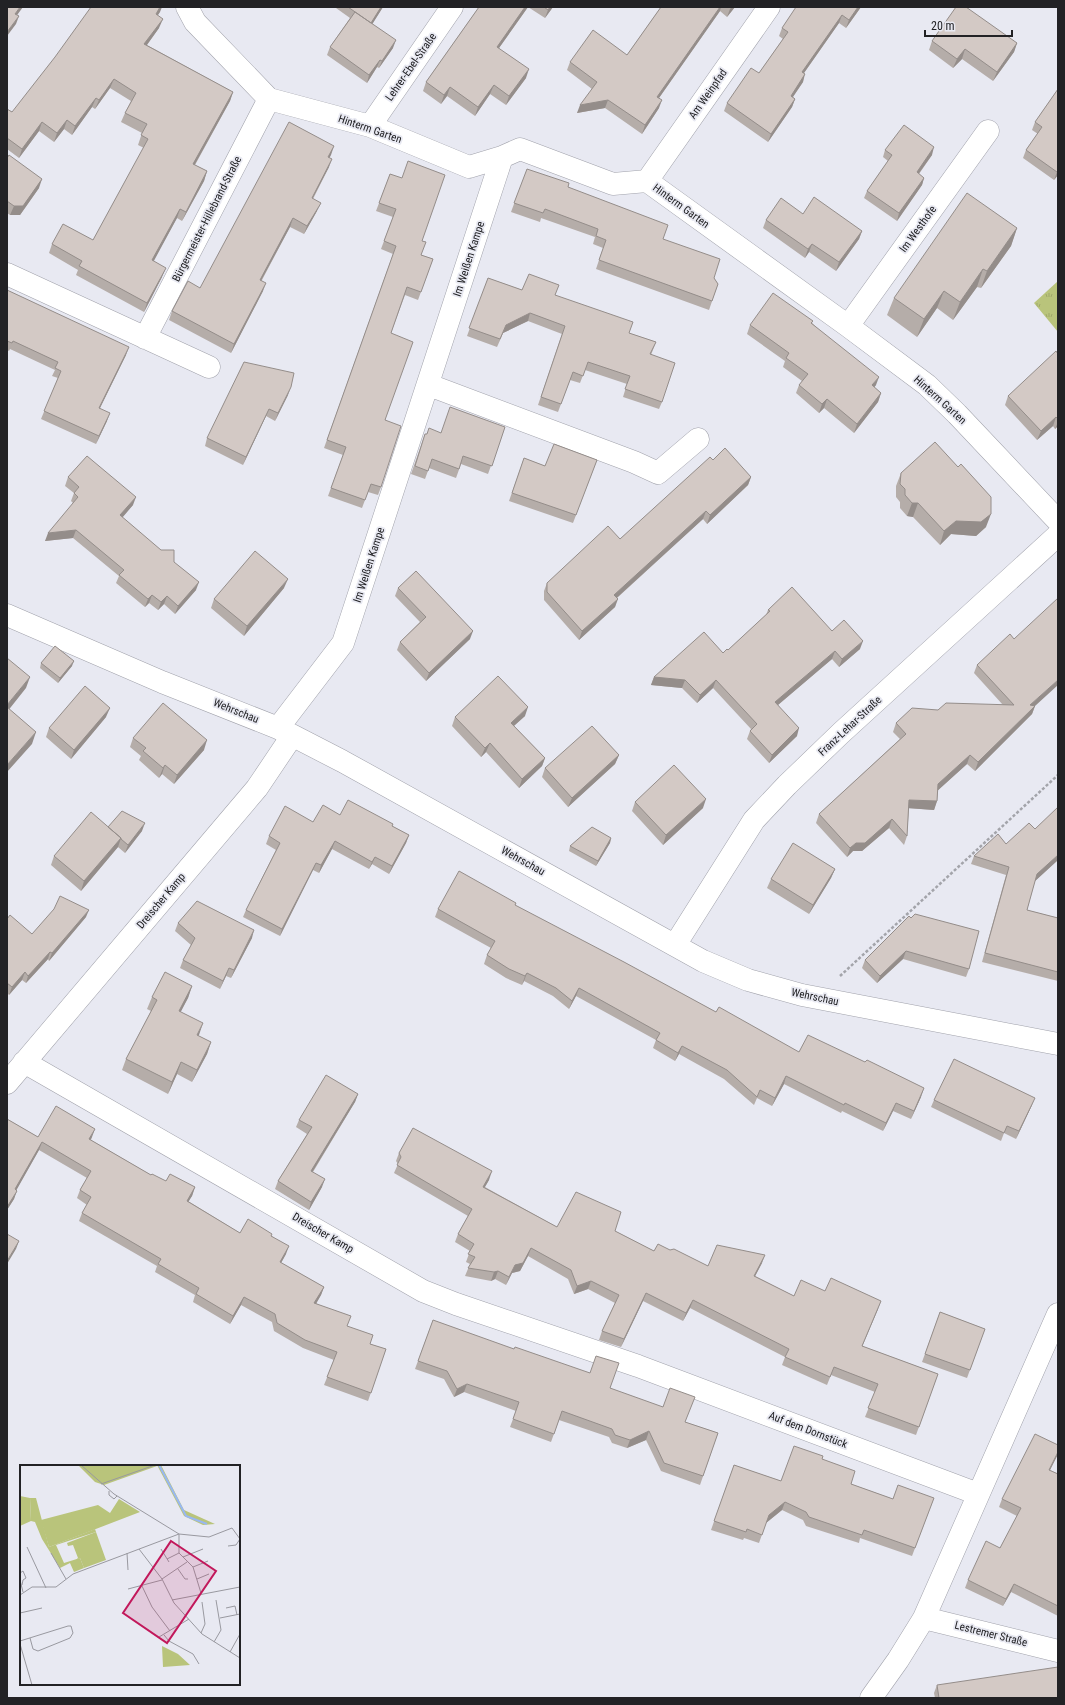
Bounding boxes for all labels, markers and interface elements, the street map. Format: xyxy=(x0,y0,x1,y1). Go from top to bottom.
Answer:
scale bar xyxy=(925,12,1012,38)
text: 20 m xyxy=(931,19,955,33)
street label: Lehrer-Ebel-Straße xyxy=(383,31,439,103)
street label: Am Weinpfad xyxy=(686,67,730,121)
street label: Hinterm Garten xyxy=(337,112,403,146)
street label: Bürgermeister-Hillebrand-Straße xyxy=(170,154,244,284)
street label: Hinterm Garten xyxy=(650,181,712,231)
street label: Im Westhofe xyxy=(897,203,939,255)
street label: Im Weißen Kampe xyxy=(451,220,487,298)
street label: Hinterm Garten xyxy=(911,373,969,427)
street label: Im Weißen Kampe xyxy=(351,526,387,604)
street label: Franz-Lehar-Straße xyxy=(816,693,884,759)
street label: Wehrschau xyxy=(211,696,261,726)
street label: Wehrschau xyxy=(499,844,547,878)
street label: Dreischer Kamp xyxy=(134,871,188,931)
street label: Wehrschau xyxy=(790,986,840,1008)
street label: Dreischer Kamp xyxy=(290,1210,356,1256)
street label: Auf dem Dornstück xyxy=(767,1409,849,1451)
inset map xyxy=(20,1465,240,1685)
street label: Lestremer Straße xyxy=(953,1619,1029,1649)

